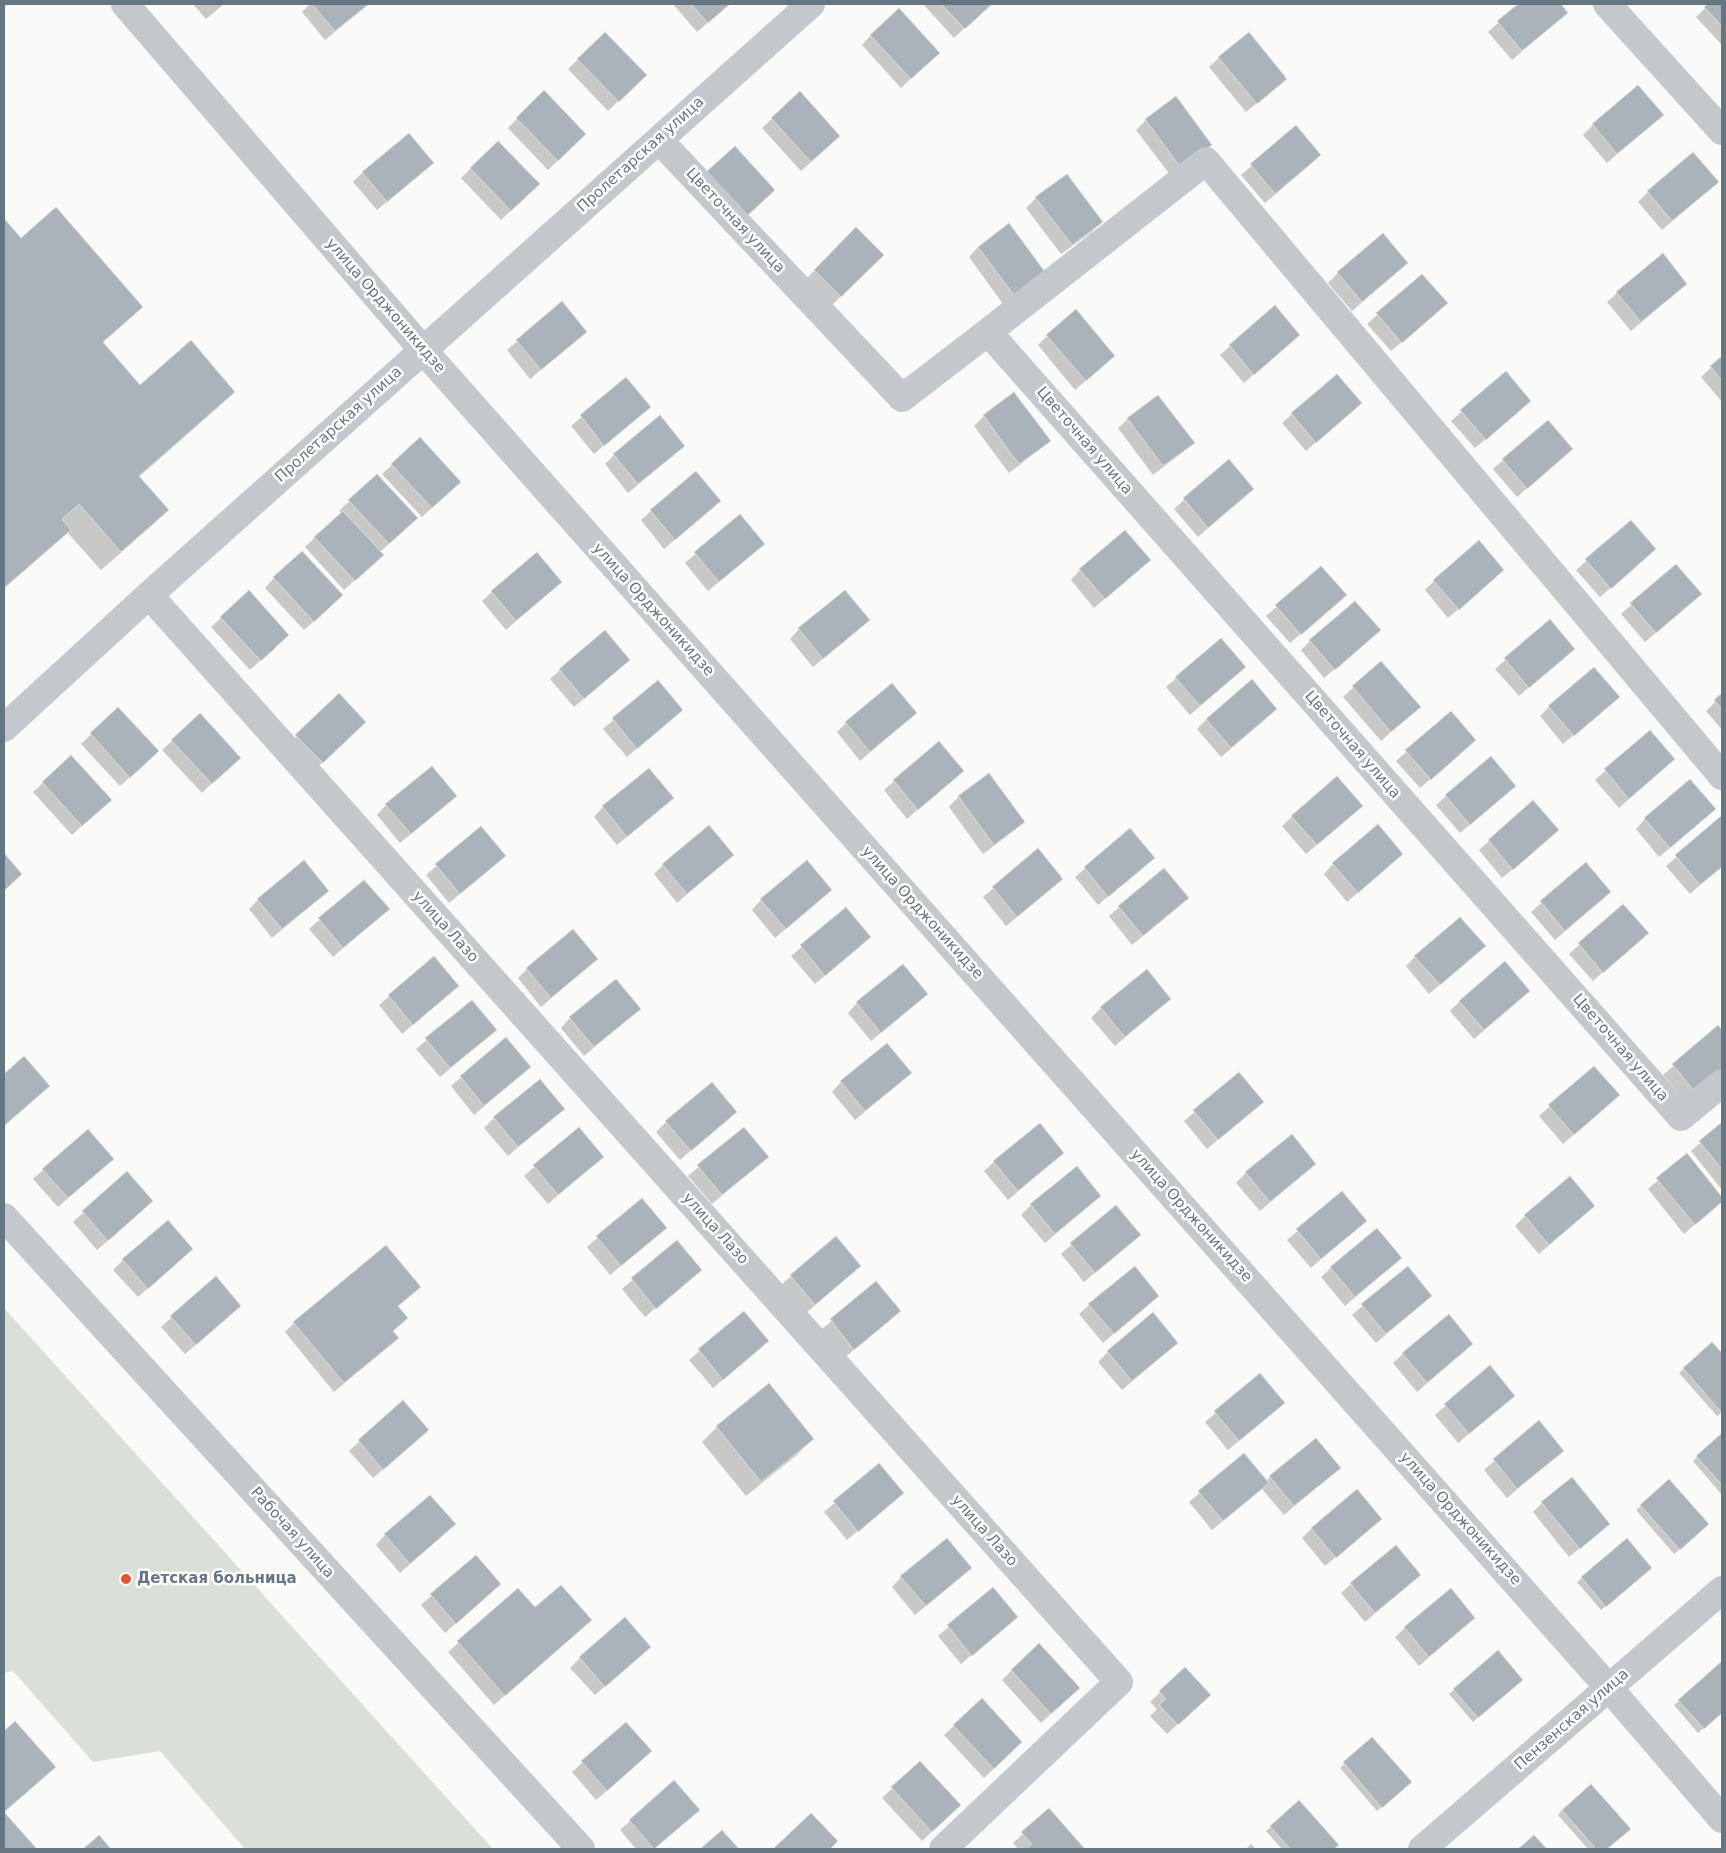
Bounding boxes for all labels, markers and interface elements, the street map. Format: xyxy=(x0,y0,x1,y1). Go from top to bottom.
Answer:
street label: Пролетарская улица xyxy=(574,93,708,217)
street label: Цветочная улица xyxy=(682,165,788,277)
street label: улица Орджоникидзе xyxy=(322,235,448,377)
street label: Пролетарская улица xyxy=(272,363,406,487)
street label: Цветочная улица xyxy=(1032,383,1136,499)
street label: улица Орджоникидзе xyxy=(589,540,717,680)
street label: Цветочная улица xyxy=(1300,687,1404,803)
street label: улица Орджоникидзе xyxy=(858,843,986,983)
street label: улица Лазо xyxy=(408,888,482,966)
street label: Цветочная улица xyxy=(1568,990,1672,1106)
street label: улица Орджоникидзе xyxy=(1127,1146,1255,1286)
street label: улица Лазо xyxy=(678,1190,752,1268)
street label: улица Орджоникидзе xyxy=(1396,1449,1524,1589)
street label: Рабочая улица xyxy=(246,1484,338,1582)
street label: улица Лазо xyxy=(947,1492,1021,1570)
place label: Детская больница xyxy=(137,1570,297,1588)
marker: Детская больница xyxy=(119,1572,133,1586)
street label: Пензенская улица xyxy=(1511,1666,1633,1774)

